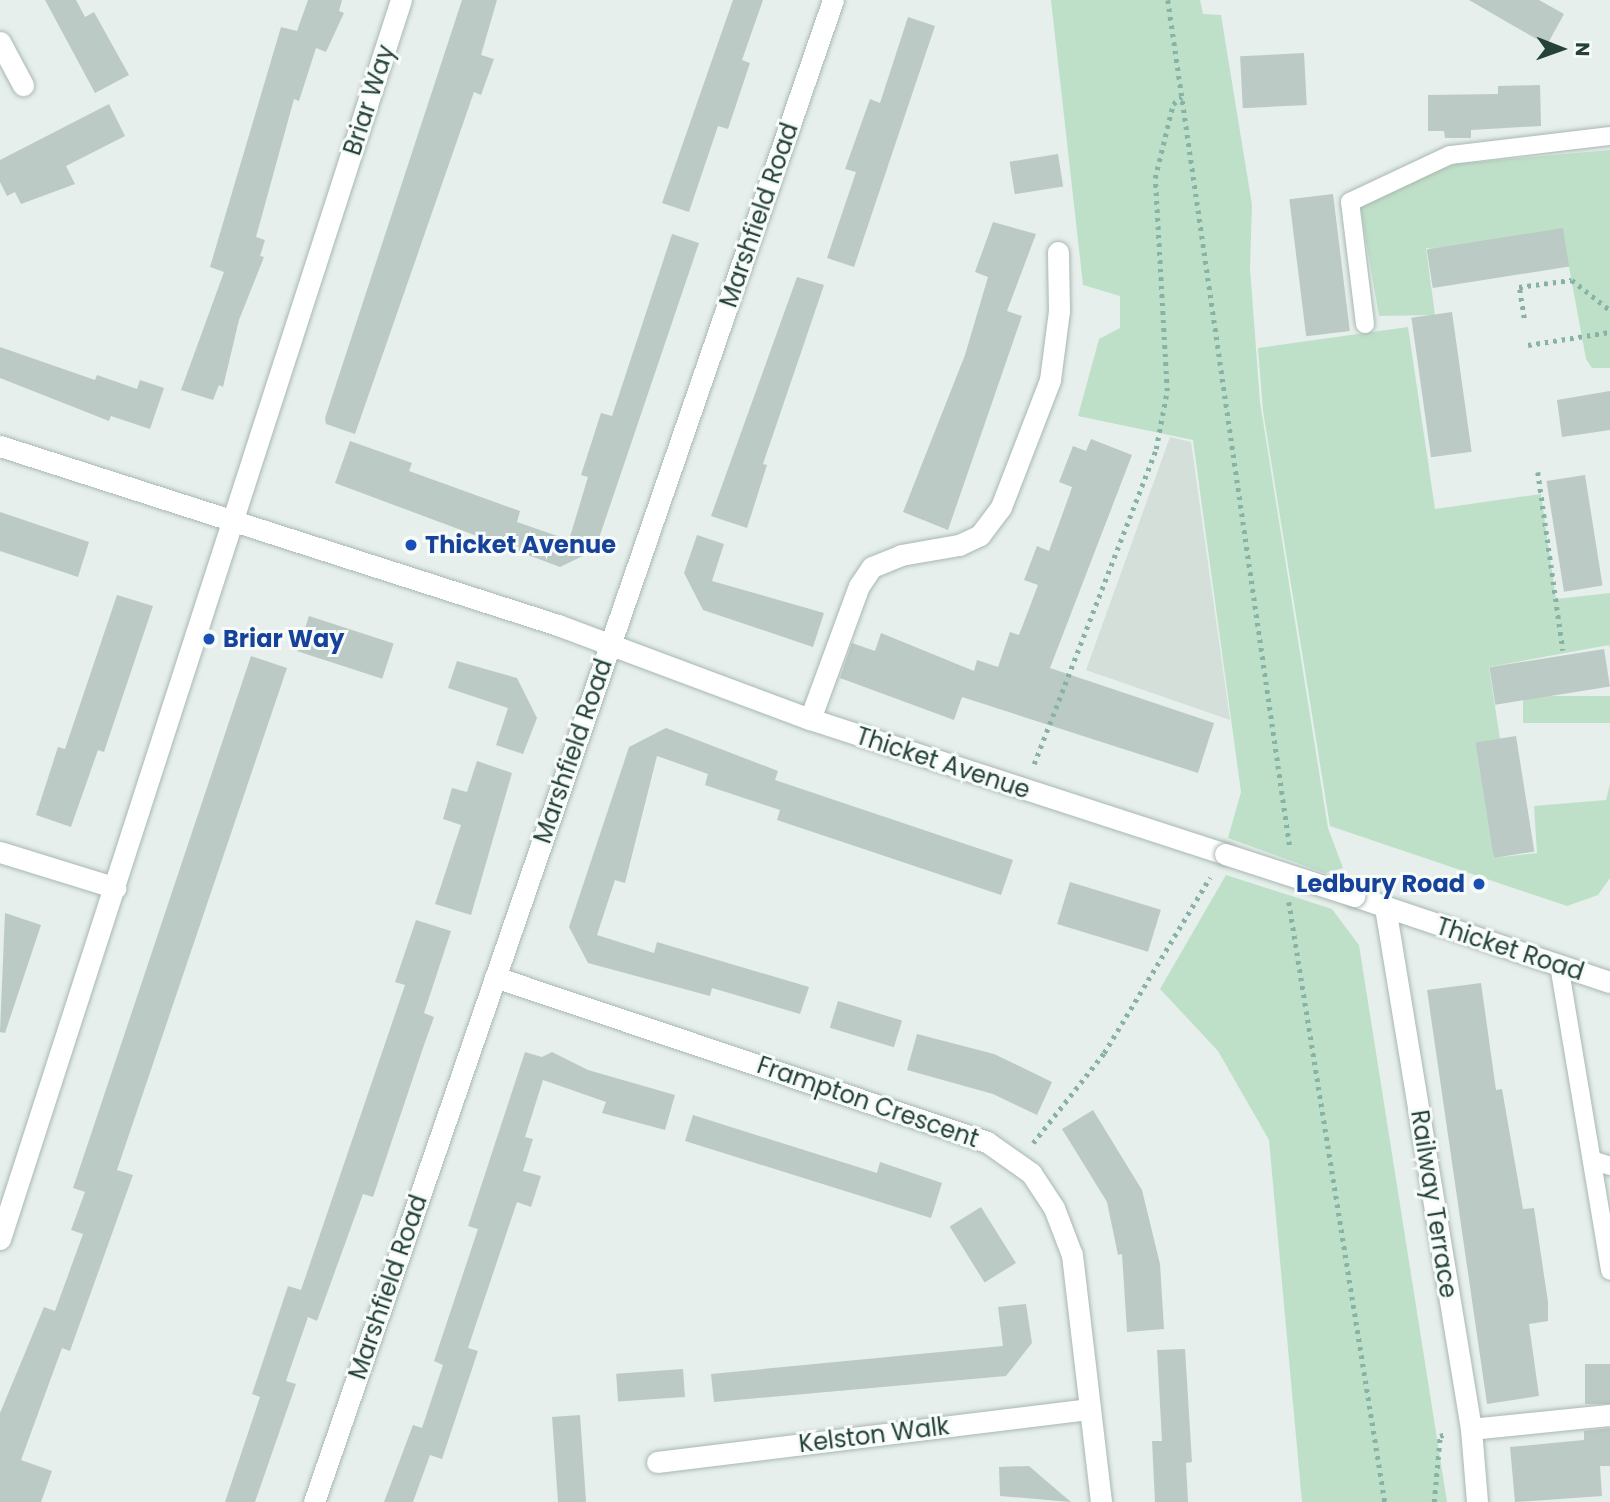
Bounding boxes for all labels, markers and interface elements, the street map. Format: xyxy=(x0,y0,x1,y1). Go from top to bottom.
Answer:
north arrow xyxy=(1526,14,1596,84)
street label: Briar Way xyxy=(338,41,400,159)
text: N xyxy=(1569,42,1596,57)
street label: Marshfield Road xyxy=(714,119,804,311)
place label: Thicket Avenue xyxy=(425,531,616,559)
marker: Thicket Avenue xyxy=(403,537,419,553)
place label: Briar Way xyxy=(223,625,345,653)
marker: Briar Way xyxy=(201,631,217,647)
street label: Marshfield Road xyxy=(528,655,618,847)
street label: Thicket Avenue xyxy=(852,721,1034,805)
place label: Ledbury Road xyxy=(1296,870,1465,898)
marker: Ledbury Road xyxy=(1471,876,1487,892)
street label: Thicket Road xyxy=(1433,912,1587,986)
street label: Frampton Crescent xyxy=(753,1051,983,1153)
street label: Railway Terrace xyxy=(1405,1108,1463,1300)
street label: Marshfield Road xyxy=(343,1191,433,1383)
street label: Kelston Walk xyxy=(797,1411,951,1459)

